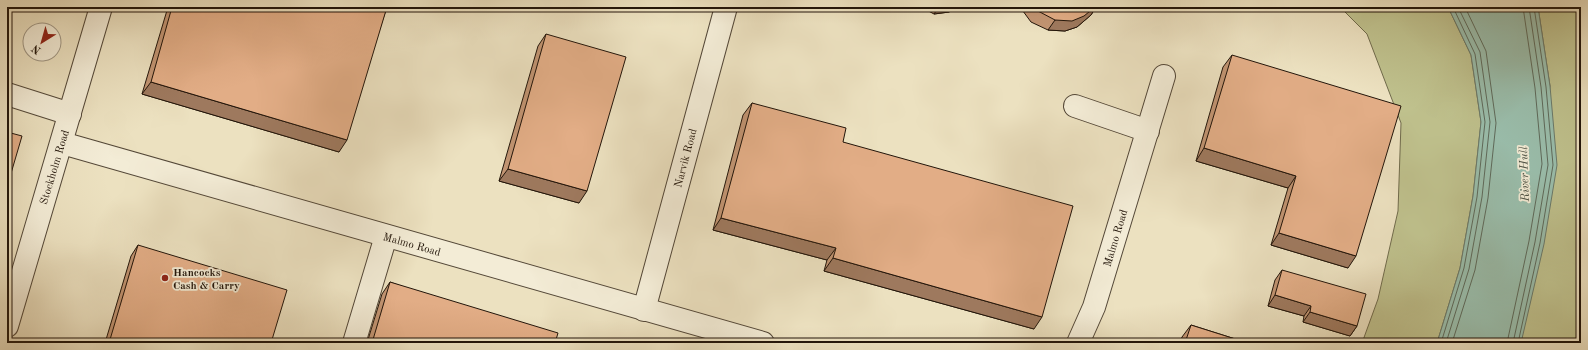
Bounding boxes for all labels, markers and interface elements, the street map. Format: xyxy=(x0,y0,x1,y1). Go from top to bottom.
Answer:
north arrow xyxy=(22,22,62,62)
text: N xyxy=(30,42,44,56)
street label: Narvik Road xyxy=(673,127,700,189)
street label: Stockholm Road xyxy=(39,129,72,206)
water label: River Hull xyxy=(1518,146,1532,203)
street label: Malmo Road xyxy=(1102,208,1130,268)
street label: Malmo Road xyxy=(382,232,442,259)
place label: Hancocks Cash & Carry xyxy=(173,268,240,292)
marker: Hancocks Cash & Carry xyxy=(160,273,170,283)

